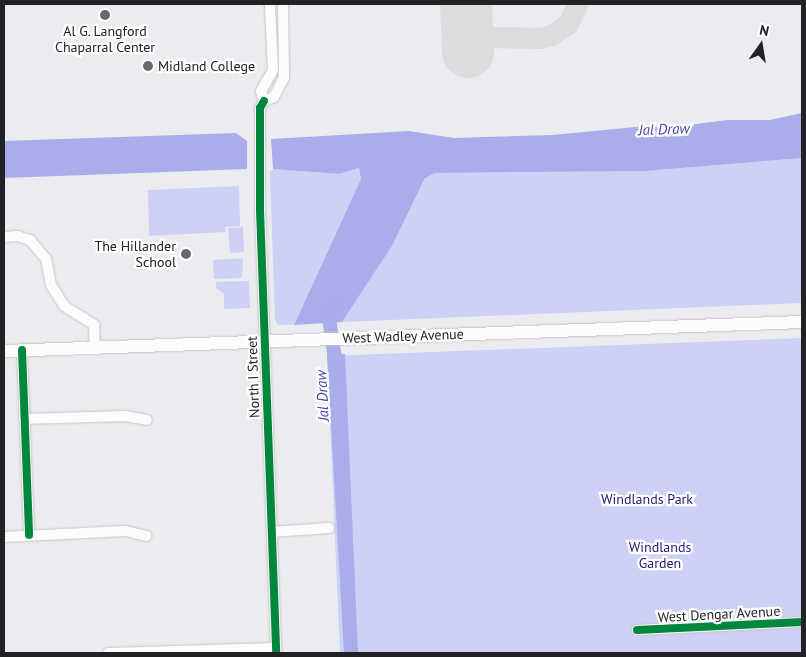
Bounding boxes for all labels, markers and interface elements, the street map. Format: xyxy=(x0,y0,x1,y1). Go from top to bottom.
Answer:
marker: Al G. Langford Chaparral Center xyxy=(99,9,111,21)
north arrow xyxy=(736,20,786,70)
text: N xyxy=(758,21,771,40)
place label: Al G. Langford Chaparral Center xyxy=(55,23,155,56)
place label: Midland College xyxy=(158,58,255,74)
marker: Midland College xyxy=(142,60,154,72)
water label: Jal Draw xyxy=(638,119,690,139)
place label: The Hillander School xyxy=(94,238,176,270)
marker: The Hillander School xyxy=(180,248,192,260)
street label: West Wadley Avenue xyxy=(341,325,465,347)
street label: North I Street xyxy=(243,336,263,418)
water label: Jal Draw xyxy=(312,370,332,422)
park label: Windlands Park xyxy=(601,491,693,507)
park label: Windlands Garden xyxy=(629,539,691,572)
street label: West Dengar Avenue xyxy=(657,602,781,626)

